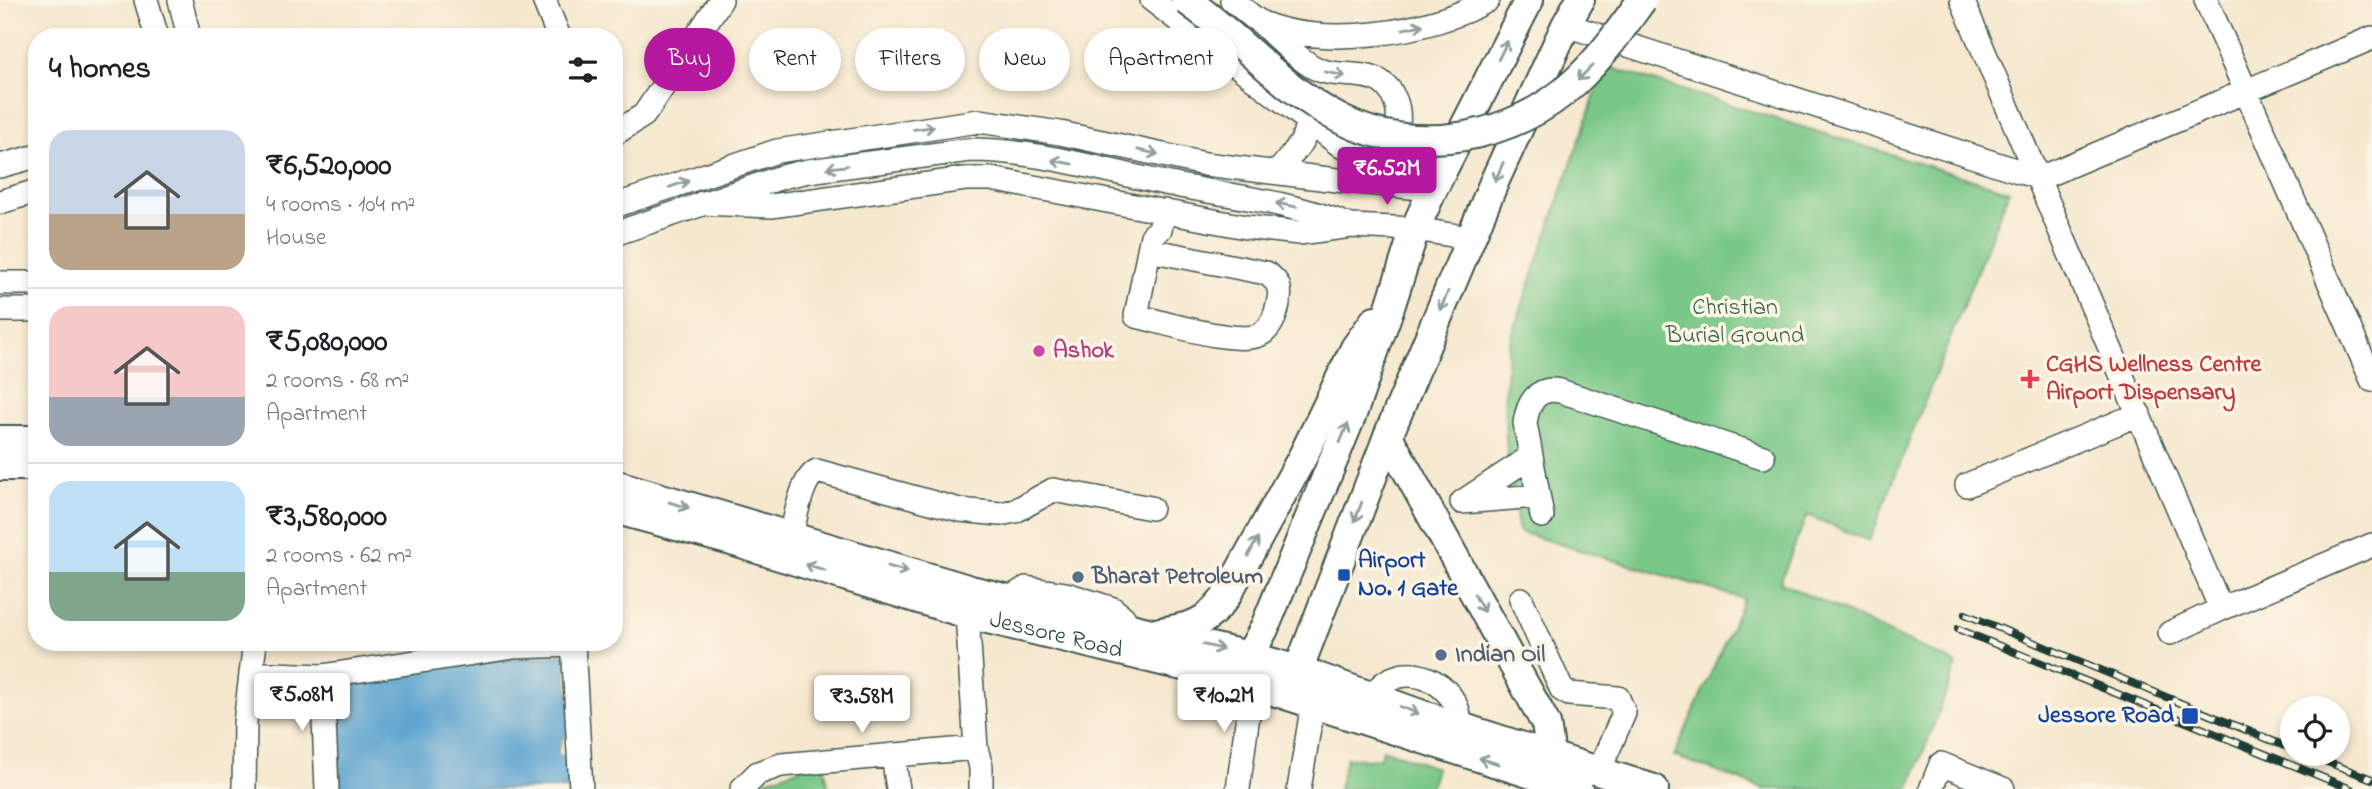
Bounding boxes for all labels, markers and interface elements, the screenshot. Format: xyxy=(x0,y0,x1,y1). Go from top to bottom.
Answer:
one-way arrow xyxy=(1401,20,1424,34)
chip: Buy xyxy=(644,28,735,91)
chip: Rent xyxy=(749,28,841,91)
chip: Filters xyxy=(855,28,965,91)
chip: New xyxy=(979,28,1070,91)
chip: Apartment xyxy=(1084,28,1238,91)
one-way arrow xyxy=(1496,40,1510,61)
text: 4 homes xyxy=(49,48,151,92)
icon: filters xyxy=(564,51,602,89)
one-way arrow xyxy=(1576,64,1593,81)
one-way arrow xyxy=(1323,67,1346,81)
one-way arrow xyxy=(912,122,935,135)
text: ₹6,520,000 xyxy=(266,145,391,189)
one-way arrow xyxy=(1136,145,1159,159)
pin: ₹6.52M xyxy=(1330,148,1444,207)
text: ₹6.52M xyxy=(1353,153,1421,186)
one-way arrow xyxy=(1051,154,1074,168)
icon: home xyxy=(105,158,189,242)
one-way arrow xyxy=(826,161,849,174)
one-way arrow xyxy=(1492,161,1505,182)
one-way arrow xyxy=(667,177,689,189)
text: 4 rooms · 104 m² xyxy=(266,189,415,222)
one-way arrow xyxy=(1275,198,1298,211)
text: House xyxy=(266,222,326,255)
one-way arrow xyxy=(1436,290,1449,312)
park label: Christian Burial Ground xyxy=(1665,291,1805,354)
text: ₹5,080,000 xyxy=(266,321,388,365)
icon: home xyxy=(105,334,189,418)
place label: Ashok xyxy=(1053,334,1114,369)
marker: Ashok xyxy=(1031,343,1047,359)
place label: CGHS Wellness Centre Airport Dispensary xyxy=(2046,348,2263,412)
text: 2 rooms · 68 m² xyxy=(266,365,409,398)
marker: CGHS Wellness Centre Airport Dispensary xyxy=(2020,369,2040,389)
text: Apartment xyxy=(266,398,367,431)
one-way arrow xyxy=(1339,423,1352,444)
text: ₹3,580,000 xyxy=(266,496,387,540)
one-way arrow xyxy=(668,499,690,512)
one-way arrow xyxy=(1351,501,1364,522)
icon: home xyxy=(105,509,189,593)
one-way arrow xyxy=(1247,537,1260,558)
text: 2 rooms · 62 m² xyxy=(266,540,412,573)
place label: Airport No. 1 Gate xyxy=(1358,544,1459,607)
one-way arrow xyxy=(804,560,826,573)
place label: Bharat Petroleum xyxy=(1091,560,1263,595)
one-way arrow xyxy=(886,563,908,576)
marker: Airport No. 1 Gate xyxy=(1336,567,1352,583)
marker: Bharat Petroleum xyxy=(1070,569,1086,585)
text: Apartment xyxy=(266,573,367,606)
one-way arrow xyxy=(1473,592,1486,613)
street label: Jessore Road xyxy=(986,603,1127,669)
place label: Indian Oil xyxy=(1455,638,1545,673)
one-way arrow xyxy=(1202,642,1224,655)
marker: Indian Oil xyxy=(1433,647,1449,663)
pin: ₹5.08M xyxy=(245,674,359,733)
pin: ₹10.2M xyxy=(1167,674,1281,734)
pin: ₹3.58M xyxy=(805,676,919,735)
text: ₹5.08M xyxy=(270,679,334,712)
text: ₹10.2M xyxy=(1193,680,1255,713)
text: ₹3.58M xyxy=(830,681,894,714)
map controls xyxy=(2280,696,2350,766)
button: locate xyxy=(2280,696,2350,766)
place label: Jessore Road xyxy=(2038,699,2174,734)
one-way arrow xyxy=(1397,705,1419,717)
marker: Jessore Road xyxy=(2180,706,2200,726)
one-way arrow xyxy=(1479,754,1501,766)

